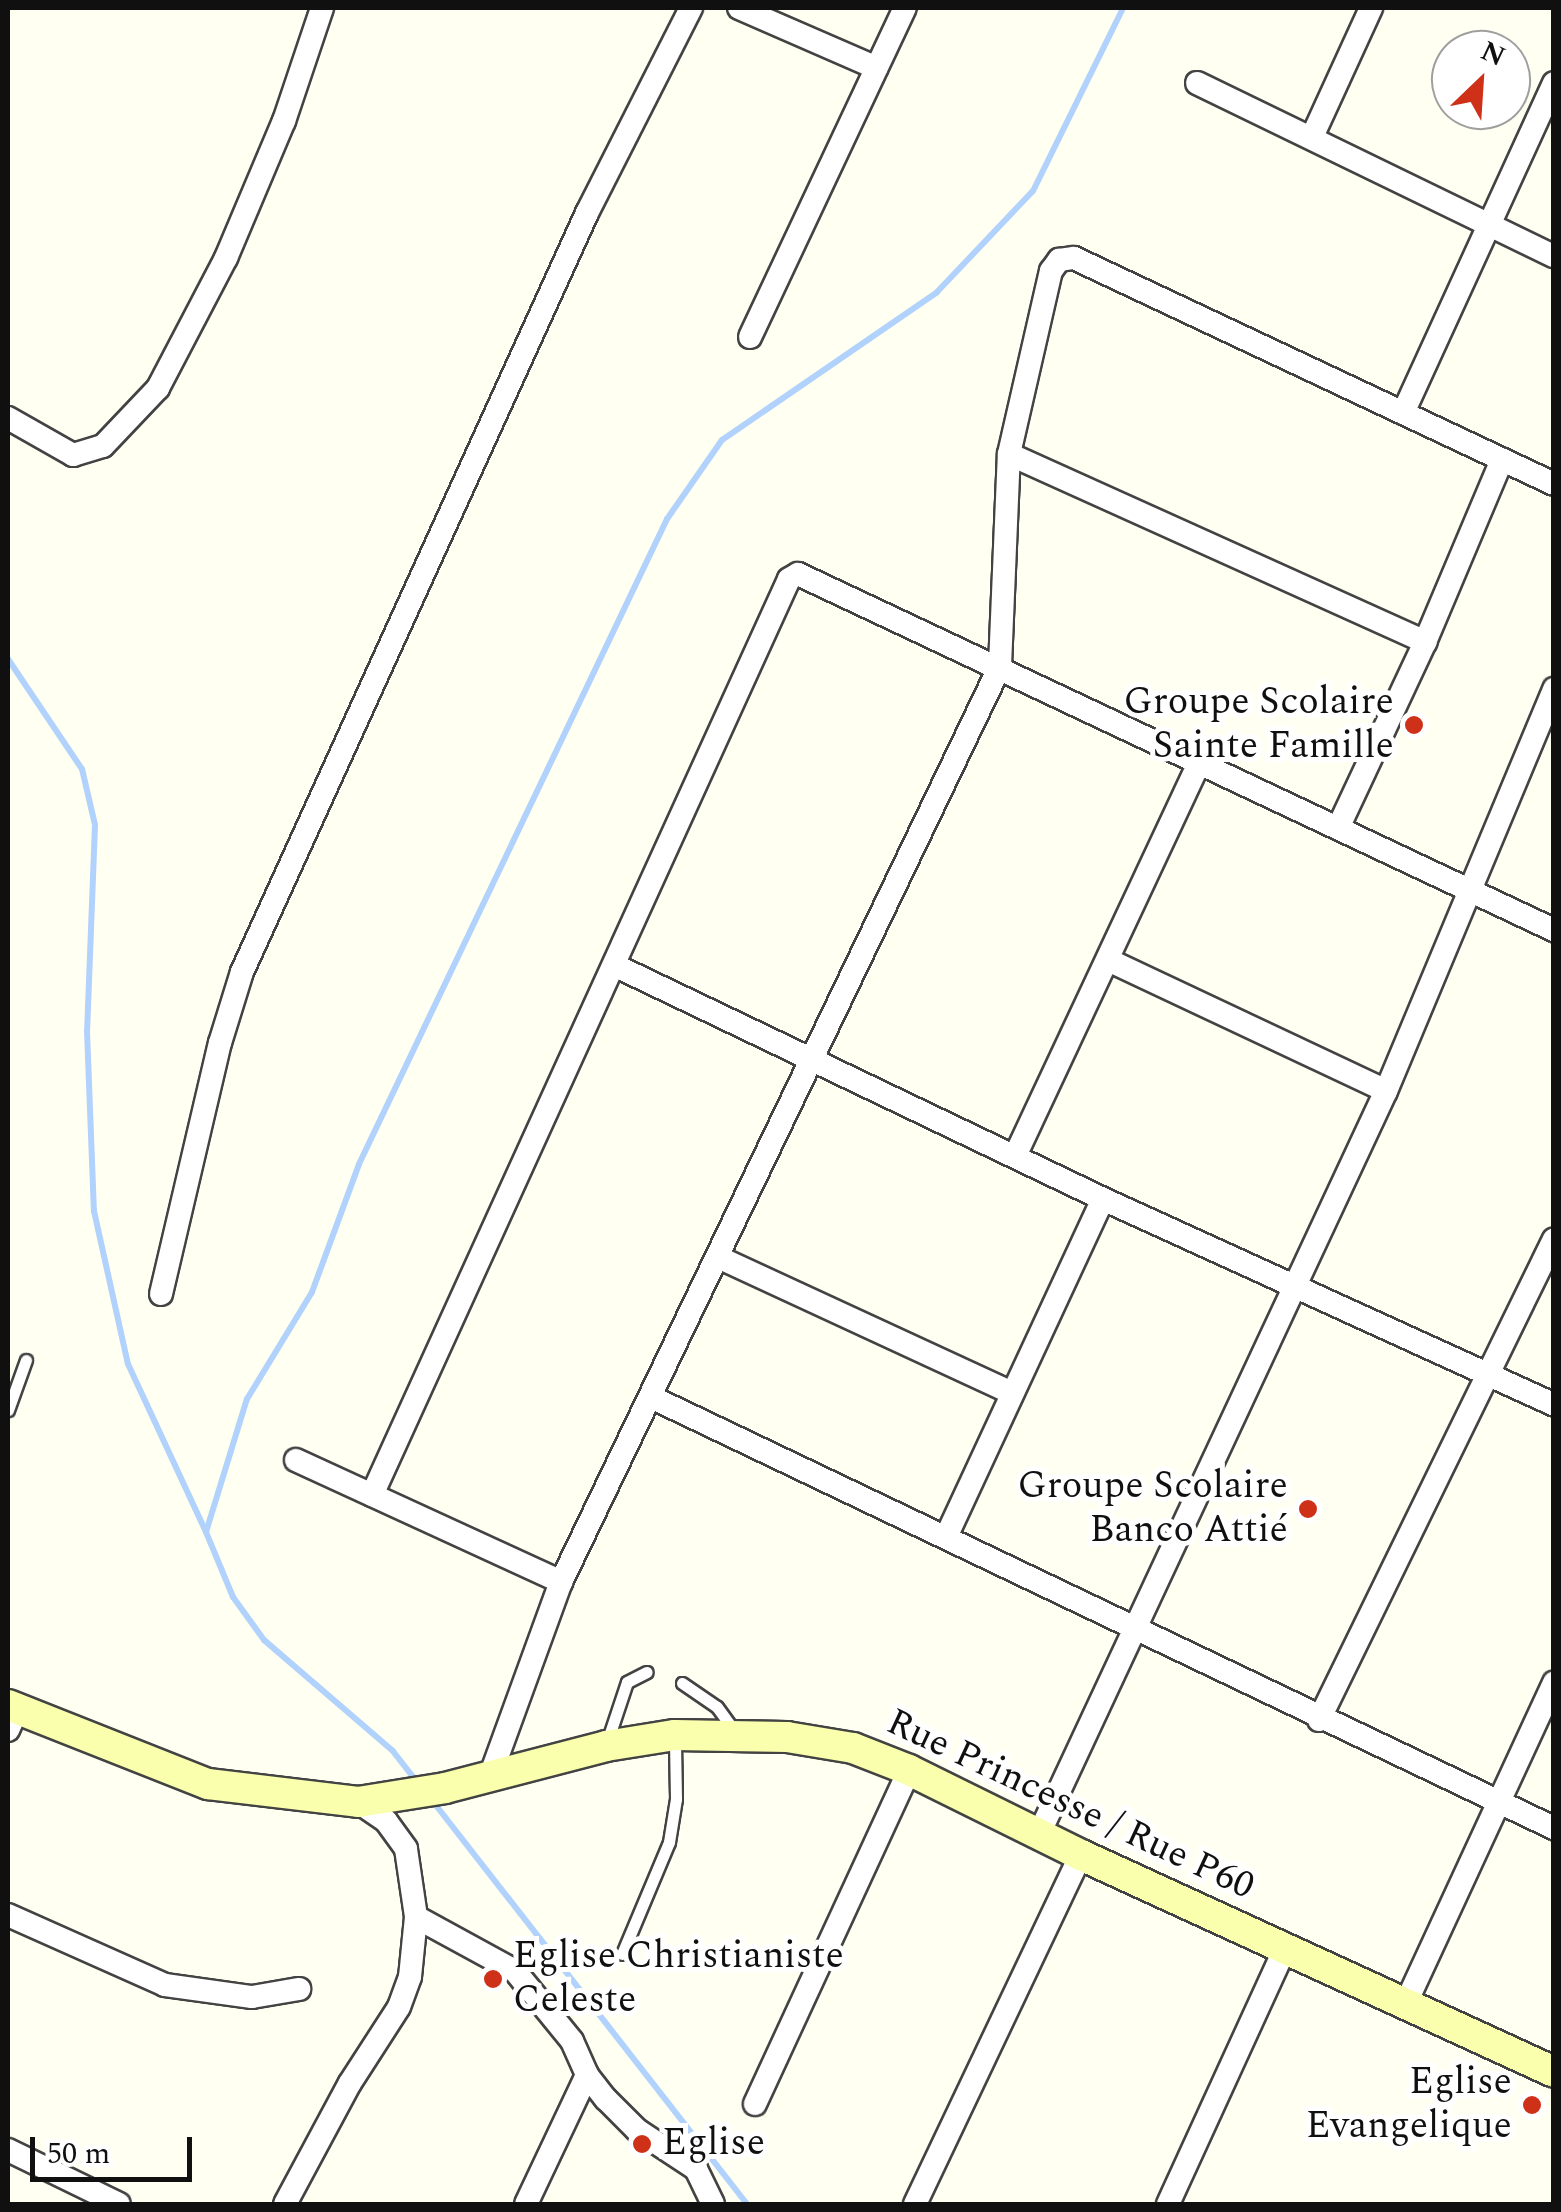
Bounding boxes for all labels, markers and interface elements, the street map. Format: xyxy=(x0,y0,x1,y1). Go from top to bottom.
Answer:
north arrow xyxy=(1431,30,1531,130)
text: N xyxy=(1474,30,1512,78)
place label: Groupe Scolaire Sainte Famille xyxy=(1123,680,1394,769)
marker: Groupe Scolaire Sainte Famille xyxy=(1403,714,1425,736)
place label: Groupe Scolaire Banco Attié xyxy=(1017,1464,1288,1554)
marker: Groupe Scolaire Banco Attié xyxy=(1297,1498,1319,1520)
street label: Rue Princesse / Rue P60 xyxy=(879,1700,1261,1910)
place label: Eglise Christianiste Celeste xyxy=(513,1934,844,2024)
marker: Eglise Christianiste Celeste xyxy=(482,1968,504,1990)
place label: Eglise Evangelique xyxy=(1306,2060,1512,2150)
marker: Eglise Evangelique xyxy=(1521,2094,1543,2116)
scale bar xyxy=(35,2117,198,2179)
place label: Eglise xyxy=(662,2121,765,2167)
text: 50 m xyxy=(47,2131,110,2177)
marker: Eglise xyxy=(631,2133,653,2155)

